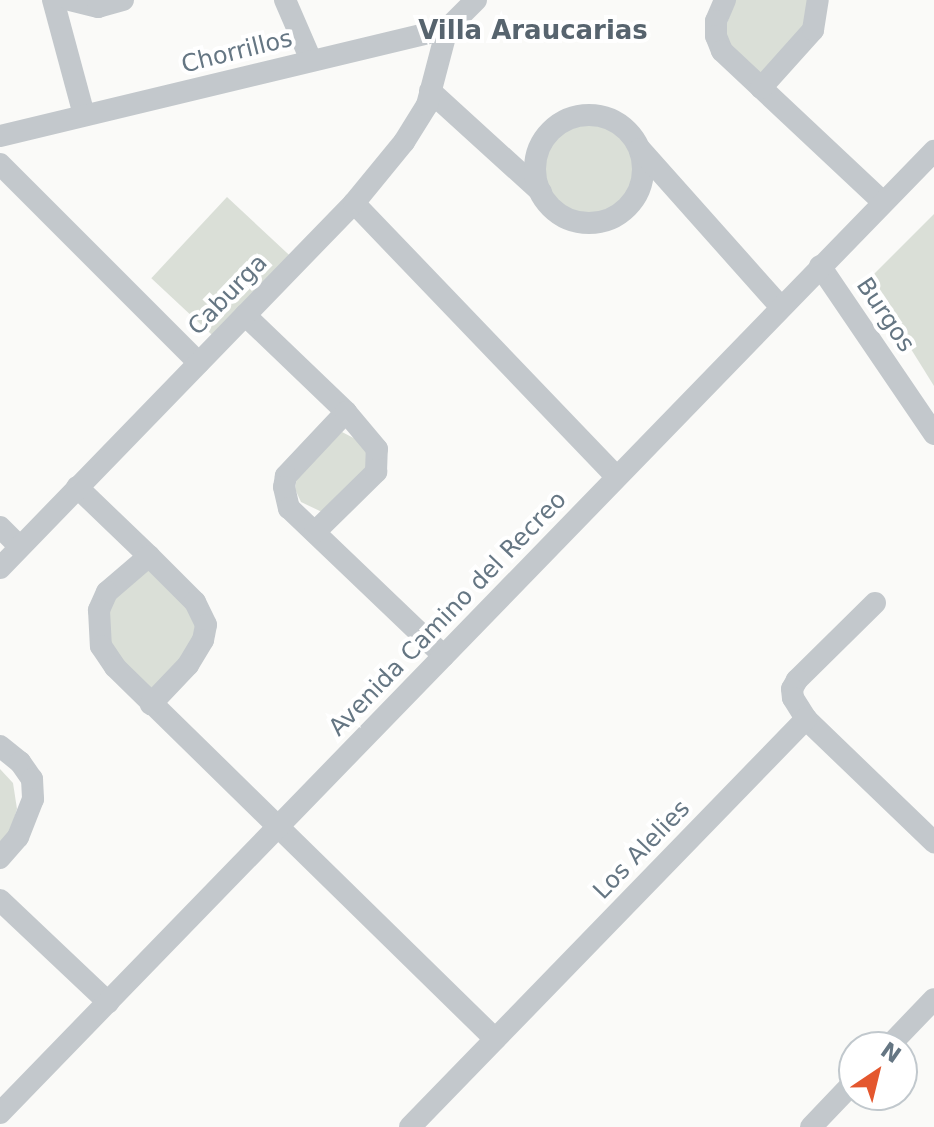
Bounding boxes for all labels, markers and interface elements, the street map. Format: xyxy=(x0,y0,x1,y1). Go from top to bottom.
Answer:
district label: Villa Araucarias xyxy=(418,15,648,47)
street label: Chorrillos xyxy=(179,24,295,80)
street label: Caburga xyxy=(182,249,274,341)
street label: Burgos xyxy=(850,272,920,358)
street label: Avenida Camino del Recreo xyxy=(323,486,573,742)
street label: Los Alelies xyxy=(588,795,696,905)
north arrow xyxy=(838,1031,918,1111)
text: N xyxy=(876,1037,906,1068)

